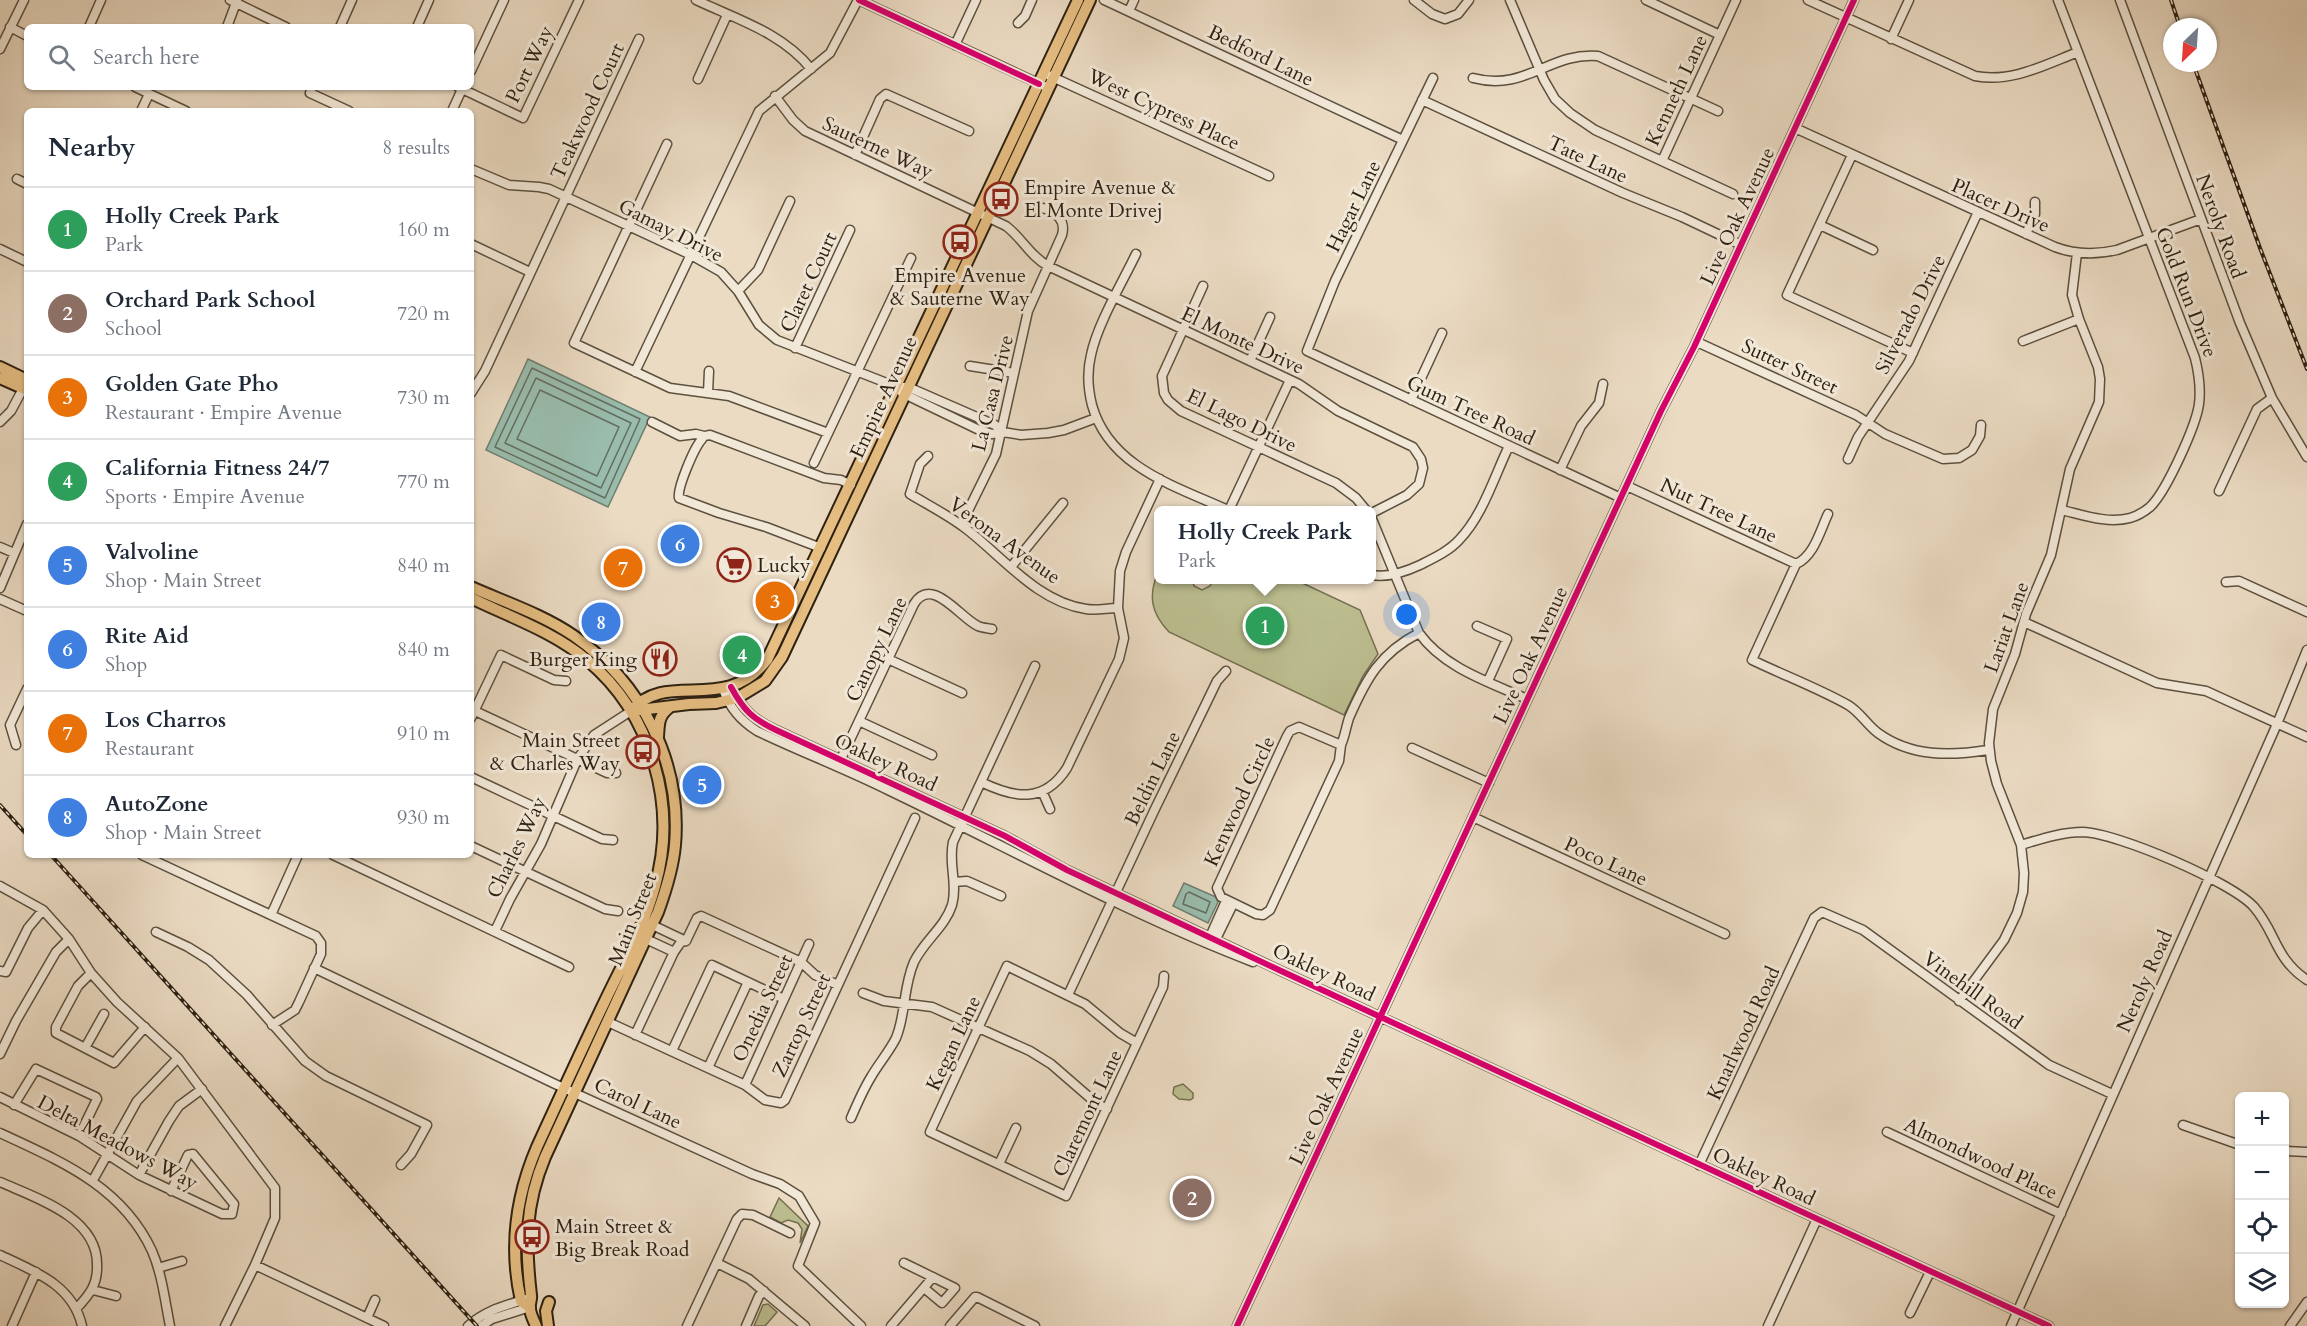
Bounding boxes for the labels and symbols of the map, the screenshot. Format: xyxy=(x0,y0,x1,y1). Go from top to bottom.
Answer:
street label: Bedford Lane xyxy=(1203,18,1318,93)
north arrow xyxy=(2163,18,2217,72)
street label: Port Way xyxy=(499,21,560,107)
street label: Kenneth Lane xyxy=(1639,30,1714,150)
street label: Teakwood Court xyxy=(544,38,631,184)
street label: West Cypress Place xyxy=(1082,62,1244,157)
street label: Sauterne Way xyxy=(818,110,938,185)
street label: Tate Lane xyxy=(1543,129,1632,190)
street label: Live Oak Avenue xyxy=(1694,143,1781,290)
street label: Hagar Lane xyxy=(1320,156,1387,257)
street label: Neroly Road xyxy=(2189,170,2252,282)
street label: Placer Drive xyxy=(1947,172,2054,239)
place label: Empire Avenue & El Monte Drivej xyxy=(1024,174,1177,224)
bus stop icon: Empire Avenue & El Monte Drivej xyxy=(983,181,1019,217)
street label: Gamay Drive xyxy=(614,192,728,268)
street label: Gold Run Drive xyxy=(2149,223,2224,361)
bus stop icon: Empire Avenue & Sauterne Way xyxy=(942,224,978,260)
street label: Claret Court xyxy=(773,227,844,337)
street label: Silverado Drive xyxy=(1869,250,1952,379)
place label: Empire Avenue & Sauterne Way xyxy=(890,262,1030,312)
street label: El Monte Drive xyxy=(1177,300,1309,381)
street label: Empire Avenue xyxy=(843,332,924,463)
street label: La Casa Drive xyxy=(965,332,1020,454)
street label: Sutter Street xyxy=(1737,332,1843,401)
street label: Gum Tree Road xyxy=(1402,369,1540,452)
street label: El Lago Drive xyxy=(1182,382,1301,459)
street label: Nut Tree Lane xyxy=(1656,472,1782,549)
street label: Verona Avenue xyxy=(943,491,1066,590)
pin: 6 xyxy=(660,522,700,566)
pin: 7 xyxy=(604,546,642,590)
supermarket icon: Lucky xyxy=(716,547,752,583)
place label: Lucky xyxy=(757,552,811,579)
pin: 3 xyxy=(756,578,794,624)
street label: Lariat Lane xyxy=(1978,578,2035,677)
street label: Live Oak Avenue xyxy=(1487,582,1574,729)
street label: Canopy Lane xyxy=(839,592,914,706)
pin: 8 xyxy=(582,600,620,644)
your location xyxy=(1392,600,1421,629)
pin: 1 xyxy=(1246,604,1284,648)
pin: 4 xyxy=(722,632,762,678)
restaurant icon: Burger King xyxy=(642,641,678,677)
place label: Burger King xyxy=(529,646,638,673)
street label: Beldin Lane xyxy=(1118,726,1187,830)
place label: Main Street & Charles Way xyxy=(490,727,621,777)
street label: Oakley Road xyxy=(830,727,942,798)
street label: Kenwood Circle xyxy=(1198,732,1281,871)
bus stop icon: Main Street & Charles Way xyxy=(625,734,661,770)
pin: 5 xyxy=(682,762,722,808)
street label: Charles Way xyxy=(480,792,553,902)
street label: Poco Lane xyxy=(1560,830,1652,893)
street label: Main Street xyxy=(602,868,664,970)
street label: Neroly Road xyxy=(2110,925,2179,1037)
street label: Oakley Road xyxy=(1268,937,1380,1008)
street label: Vinehill Road xyxy=(1917,945,2028,1036)
street label: Onedia Street xyxy=(726,949,800,1067)
street label: Knarlwood Road xyxy=(1701,962,1786,1105)
street label: Zartop Street xyxy=(766,968,838,1081)
street label: Kegan Lane xyxy=(920,991,987,1095)
street label: Live Oak Avenue xyxy=(1283,1023,1370,1170)
street label: Claremont Lane xyxy=(1046,1045,1129,1181)
street label: Carol Lane xyxy=(590,1071,686,1135)
street label: Delta Meadows Way xyxy=(33,1089,203,1196)
street label: Almondwood Place xyxy=(1900,1111,2062,1206)
street label: Oakley Road xyxy=(1708,1141,1820,1212)
pin: 2 xyxy=(1172,1176,1212,1220)
place label: Main Street & Big Break Road xyxy=(555,1213,690,1263)
bus stop icon: Main Street & Big Break Road xyxy=(514,1219,550,1255)

